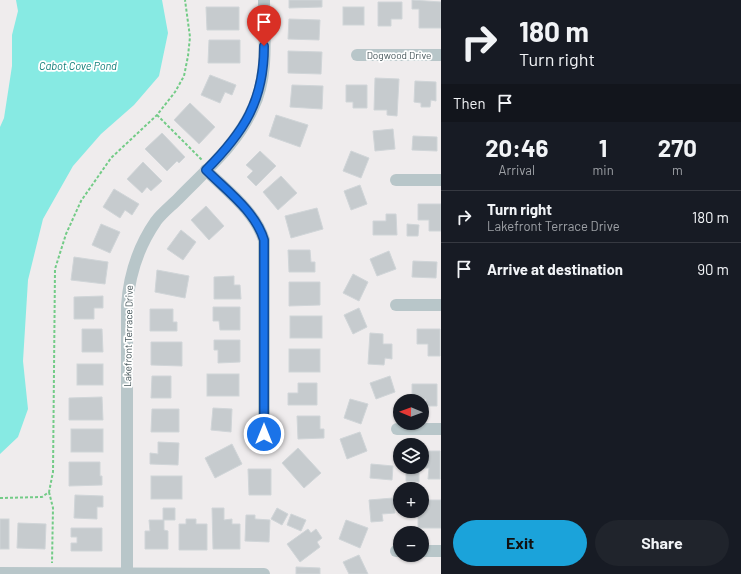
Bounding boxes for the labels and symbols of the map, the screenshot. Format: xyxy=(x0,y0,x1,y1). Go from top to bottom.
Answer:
pin xyxy=(247,5,281,46)
street label: Dogwood Drive xyxy=(367,49,431,61)
water label: Cabot Cove Pond xyxy=(39,59,117,72)
street label: Lakefront Terrace Drive xyxy=(121,285,135,387)
north arrow xyxy=(393,394,429,430)
position arrow xyxy=(243,413,285,455)

